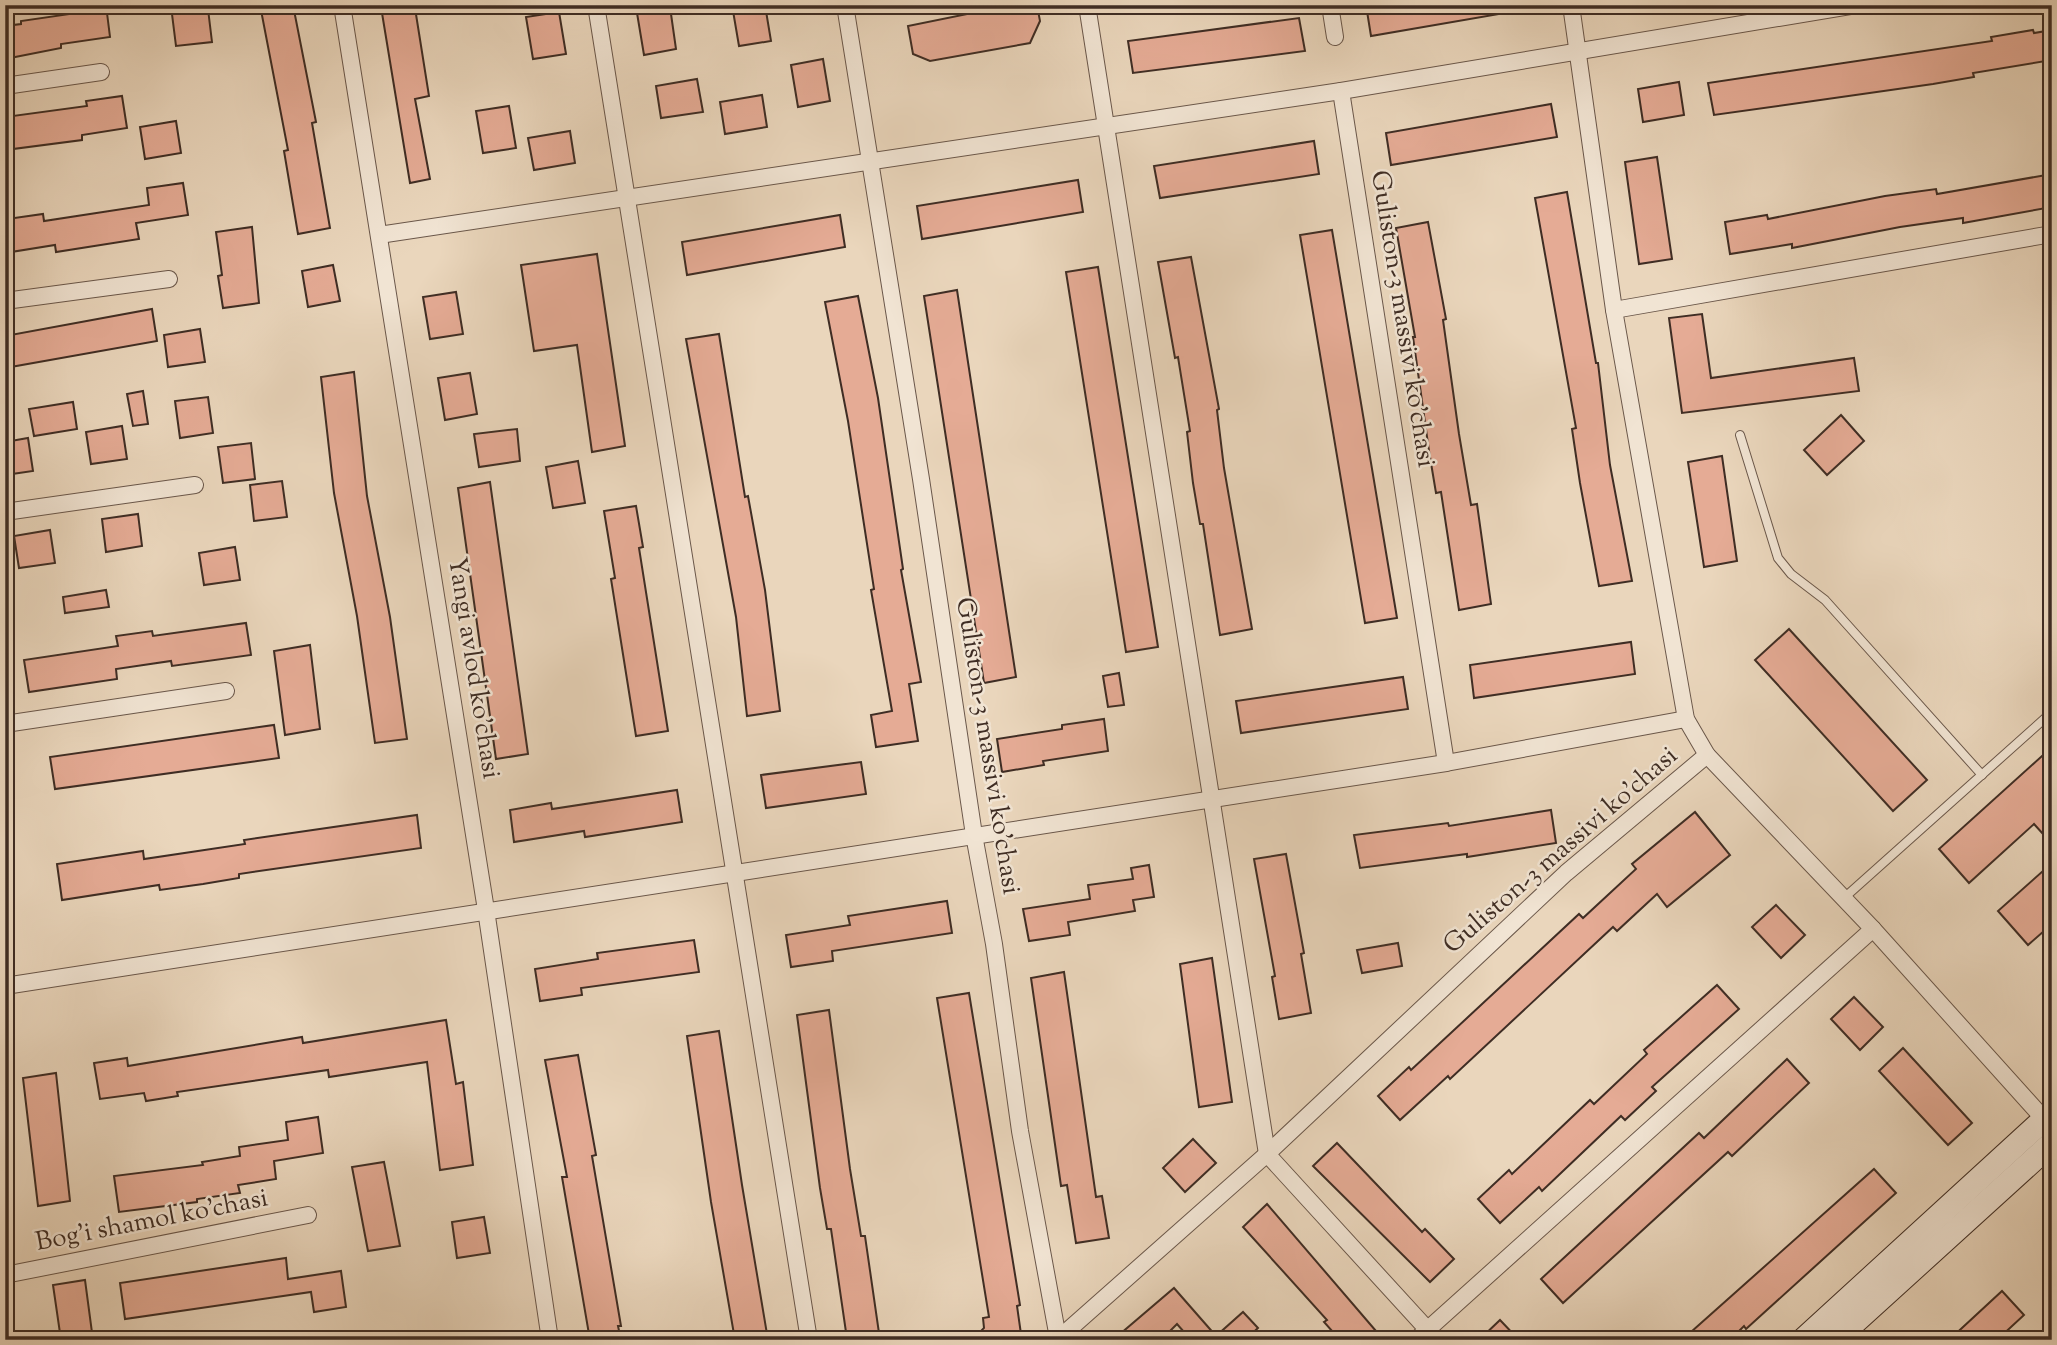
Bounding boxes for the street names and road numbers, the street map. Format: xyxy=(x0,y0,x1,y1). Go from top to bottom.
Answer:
street label: Guliston-3 massivi ko'chasi xyxy=(1360,168,1444,470)
street label: Yangi avlod ko'chasi xyxy=(437,554,509,782)
street label: Guliston-3 massivi ko'chasi xyxy=(945,595,1029,897)
street label: Guliston-3 massivi ko'chasi xyxy=(1436,739,1686,963)
street label: Bog'i shamol ko'chasi xyxy=(33,1180,271,1262)

